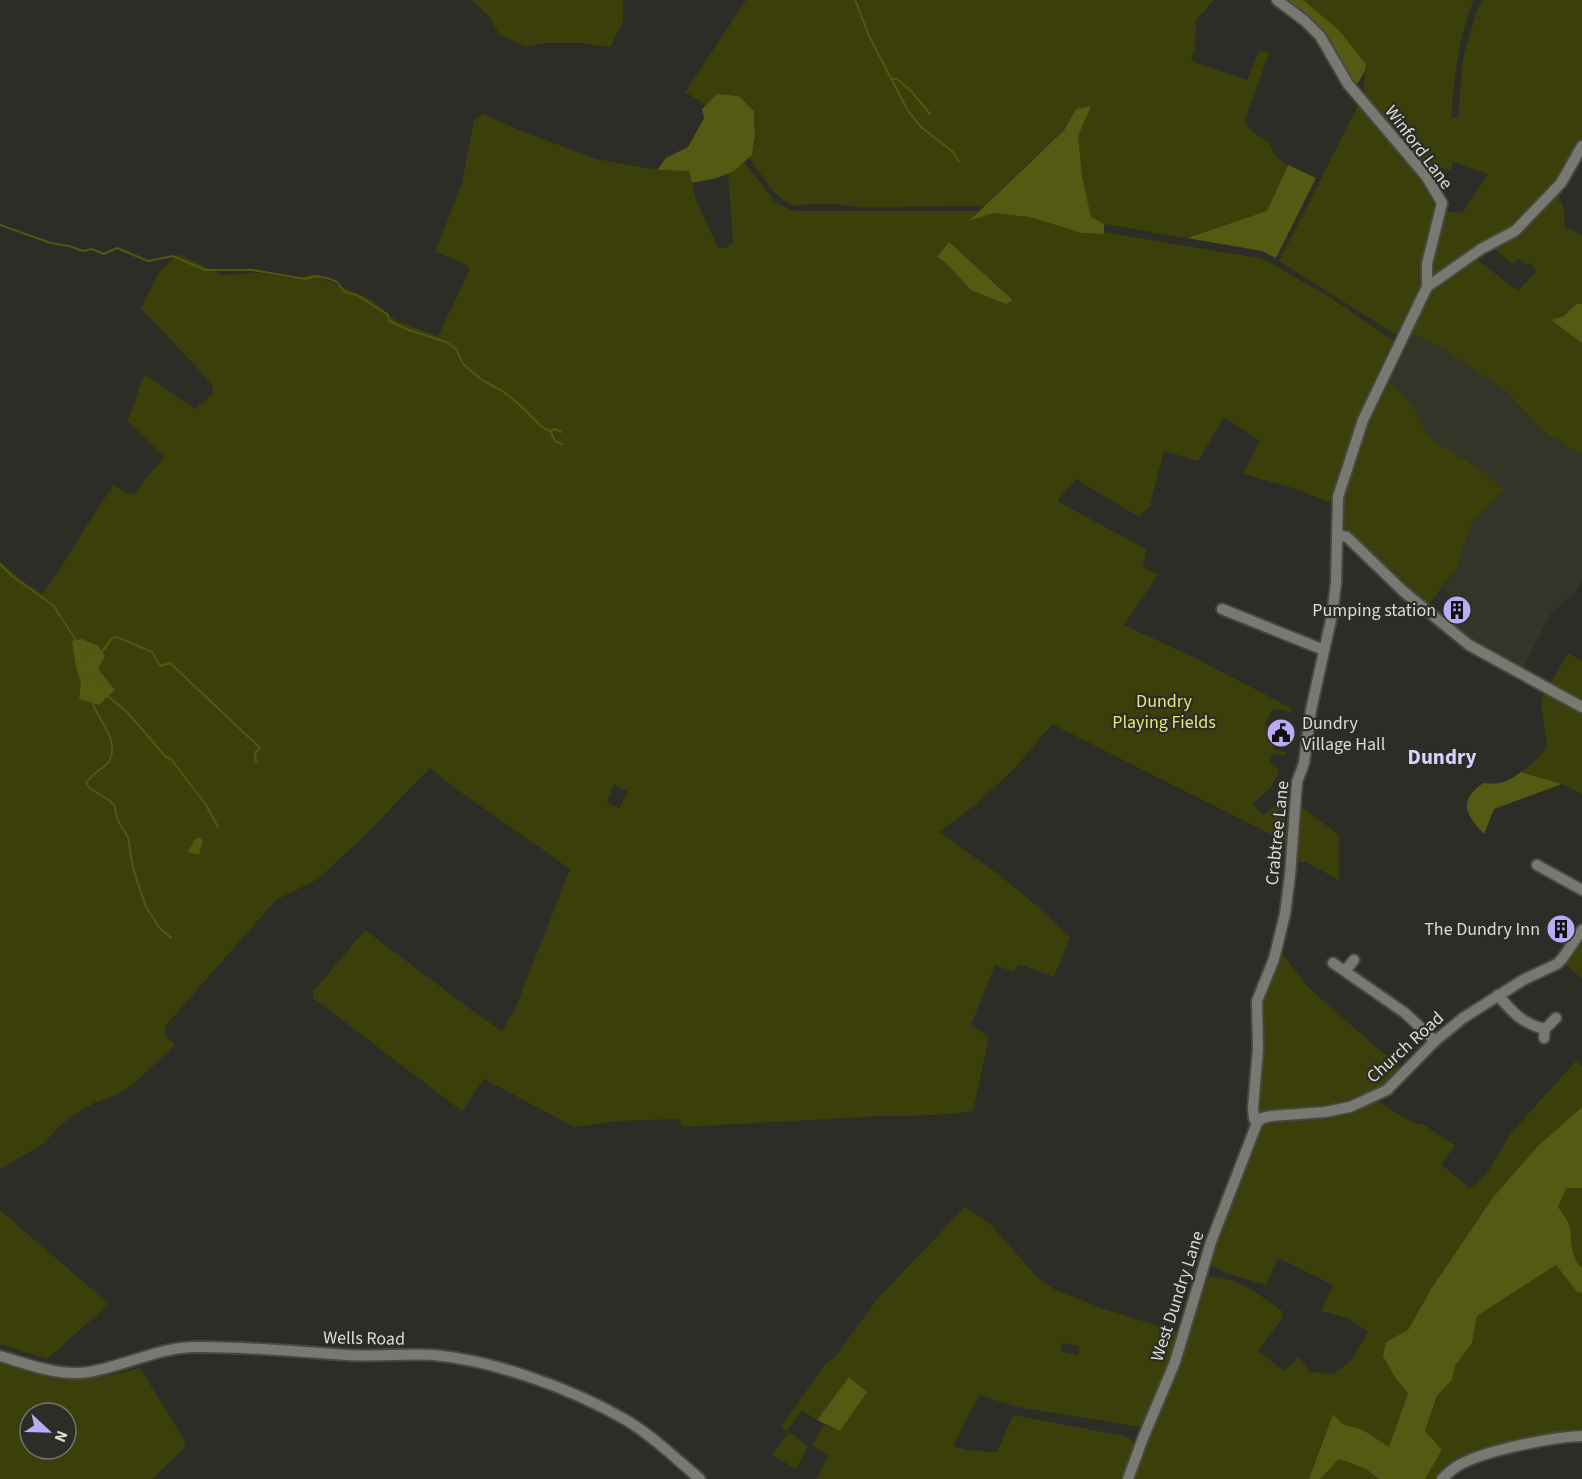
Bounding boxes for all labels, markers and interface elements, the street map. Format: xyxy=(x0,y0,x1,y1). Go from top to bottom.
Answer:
street label: Winford Lane xyxy=(1379,100,1459,195)
building icon: Pumping station xyxy=(1441,594,1473,626)
place label: Pumping station xyxy=(1312,598,1436,623)
park label: Dundry Playing Fields xyxy=(1112,689,1216,735)
place label: Dundry Village Hall xyxy=(1302,711,1385,757)
public building icon: Dundry Village Hall xyxy=(1265,717,1297,749)
district label: Dundry xyxy=(1408,742,1476,772)
street label: Crabtree Lane xyxy=(1260,779,1295,887)
building icon: The Dundry Inn xyxy=(1545,913,1577,945)
place label: The Dundry Inn xyxy=(1424,917,1540,942)
street label: Church Road xyxy=(1361,1006,1449,1089)
street label: West Dundry Lane xyxy=(1145,1228,1210,1365)
street label: Wells Road xyxy=(323,1325,405,1352)
north arrow xyxy=(18,1401,78,1461)
text: N xyxy=(49,1427,73,1445)

